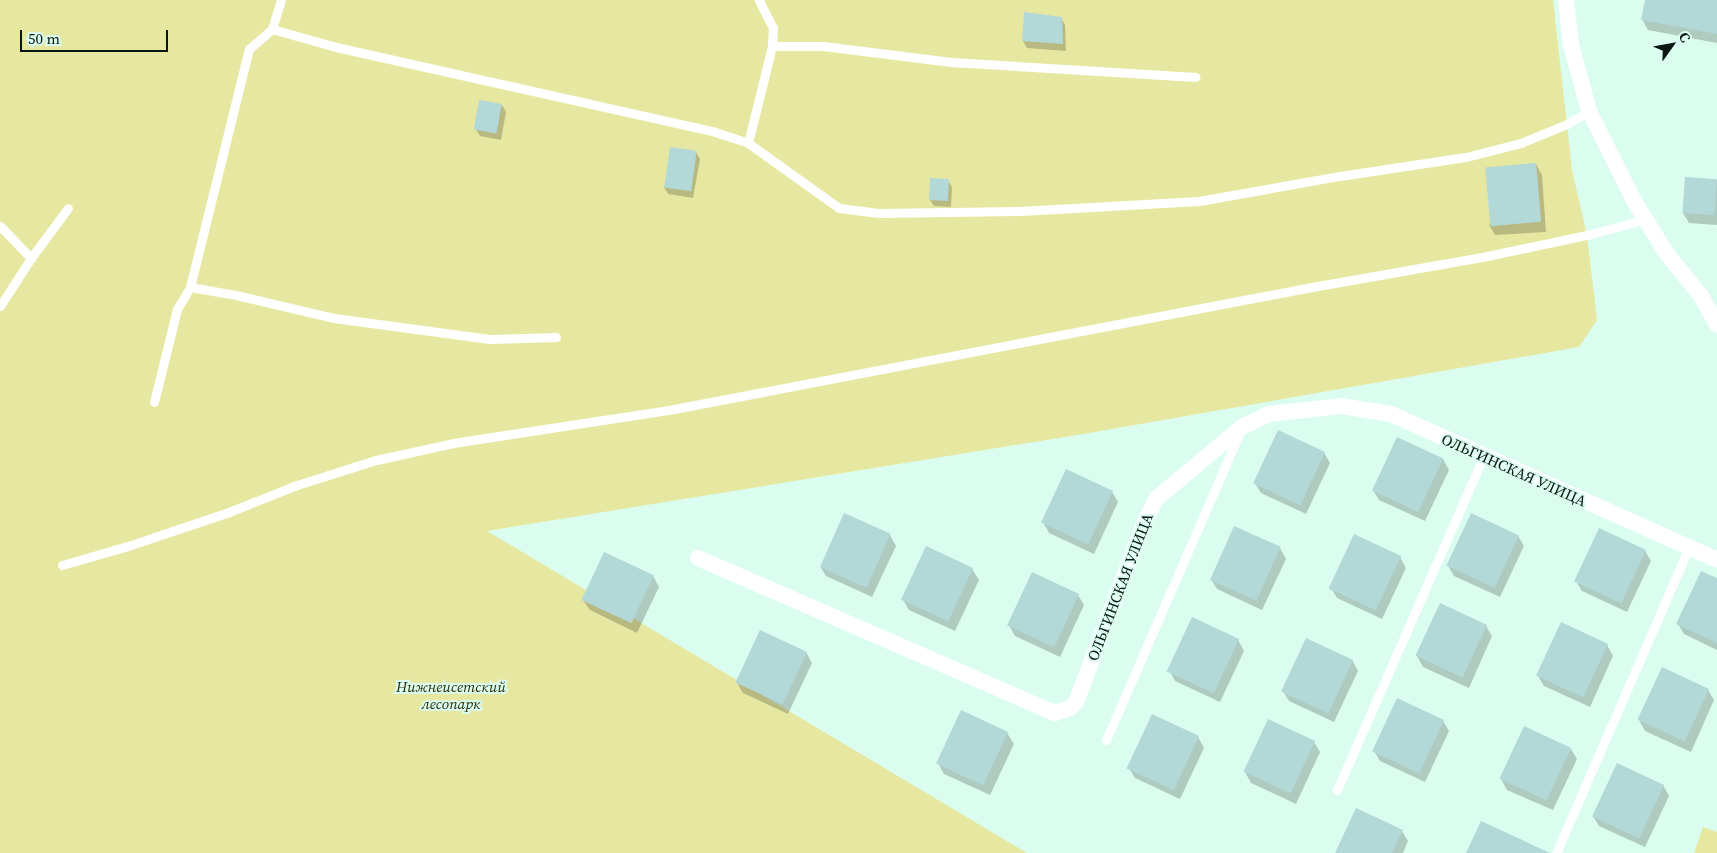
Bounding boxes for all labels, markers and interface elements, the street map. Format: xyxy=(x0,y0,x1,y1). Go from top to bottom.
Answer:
scale bar xyxy=(22,20,170,52)
north arrow xyxy=(1647,20,1697,70)
text: 50 m xyxy=(28,28,60,49)
text: С xyxy=(1674,28,1696,46)
street label: ОЛЬГИНСКАЯ УЛИЦА xyxy=(1439,430,1589,510)
street label: ОЛЬГИНСКАЯ УЛИЦА xyxy=(1084,511,1156,663)
park label: Нижнеисетский лесопарк xyxy=(396,677,506,712)

